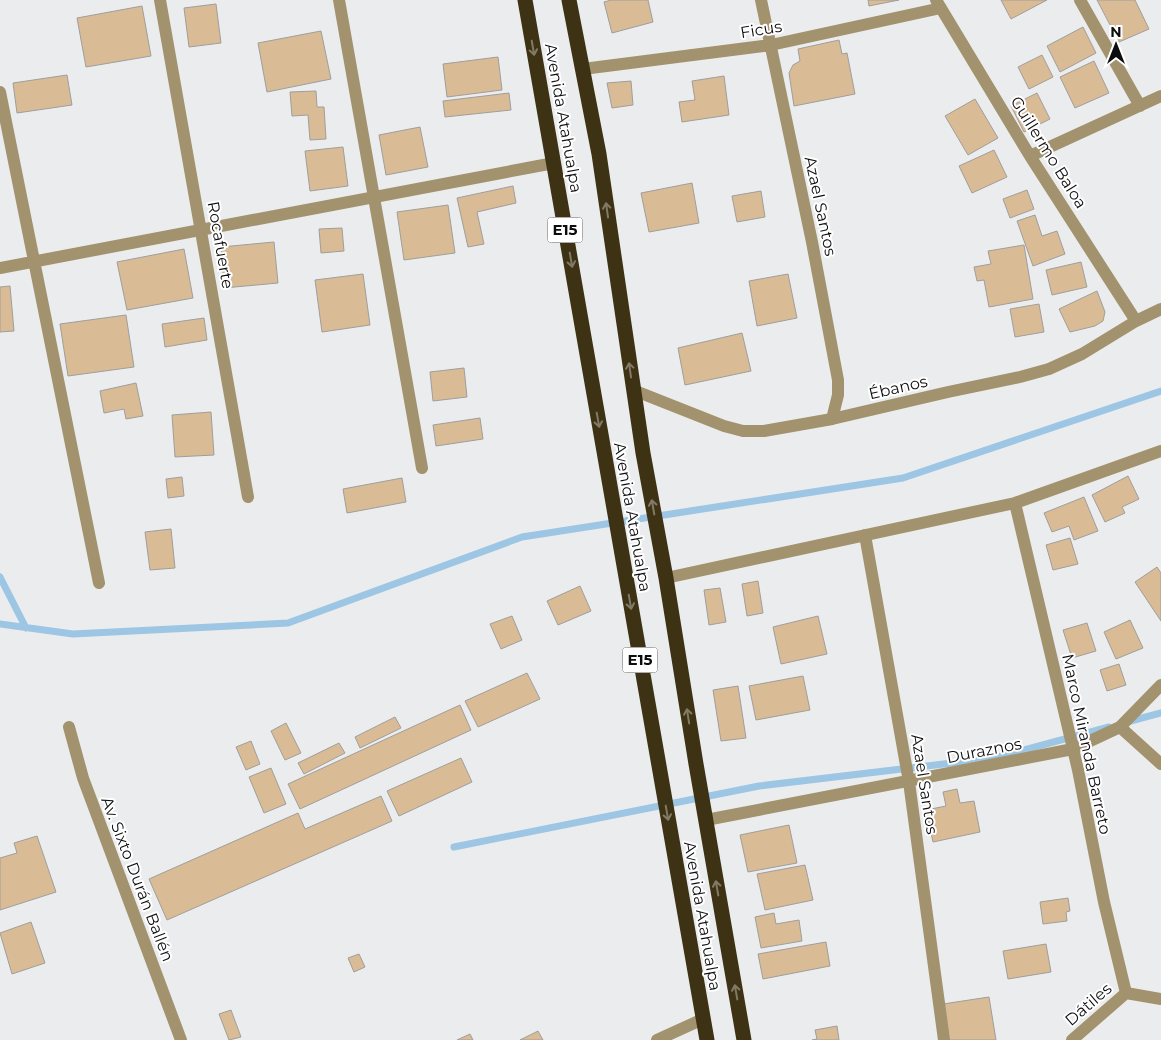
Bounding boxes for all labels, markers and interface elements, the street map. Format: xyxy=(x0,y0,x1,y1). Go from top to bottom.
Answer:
street label: Ficus xyxy=(739,17,783,42)
north arrow xyxy=(1091,20,1141,70)
text: N xyxy=(1110,23,1122,41)
one-way arrow xyxy=(529,40,539,56)
street label: Avenida Atahualpa xyxy=(541,42,586,194)
street label: Guillermo Baloa xyxy=(1006,93,1091,212)
street label: Azael Santos xyxy=(801,155,840,258)
street label: Rocafuerte xyxy=(203,200,238,290)
one-way arrow xyxy=(602,202,612,218)
road number: E15 xyxy=(548,218,582,242)
one-way arrow xyxy=(566,251,576,267)
one-way arrow xyxy=(625,363,635,379)
street label: Ébanos xyxy=(867,371,929,403)
one-way arrow xyxy=(594,411,604,427)
street label: Avenida Atahualpa xyxy=(610,441,655,593)
one-way arrow xyxy=(648,500,657,516)
one-way arrow xyxy=(626,594,635,610)
road number: E15 xyxy=(622,648,658,672)
street label: Marco Miranda Barreto xyxy=(1058,652,1115,836)
one-way arrow xyxy=(683,708,693,724)
street label: Azael Santos xyxy=(907,733,942,836)
street label: Duraznos xyxy=(945,734,1023,767)
street label: Av. Sixto Durán Ballén xyxy=(97,794,178,964)
one-way arrow xyxy=(663,805,673,821)
street label: Avenida Atahualpa xyxy=(680,840,725,992)
one-way arrow xyxy=(712,881,722,897)
street label: Dátiles xyxy=(1061,979,1116,1030)
one-way arrow xyxy=(730,984,740,1000)

